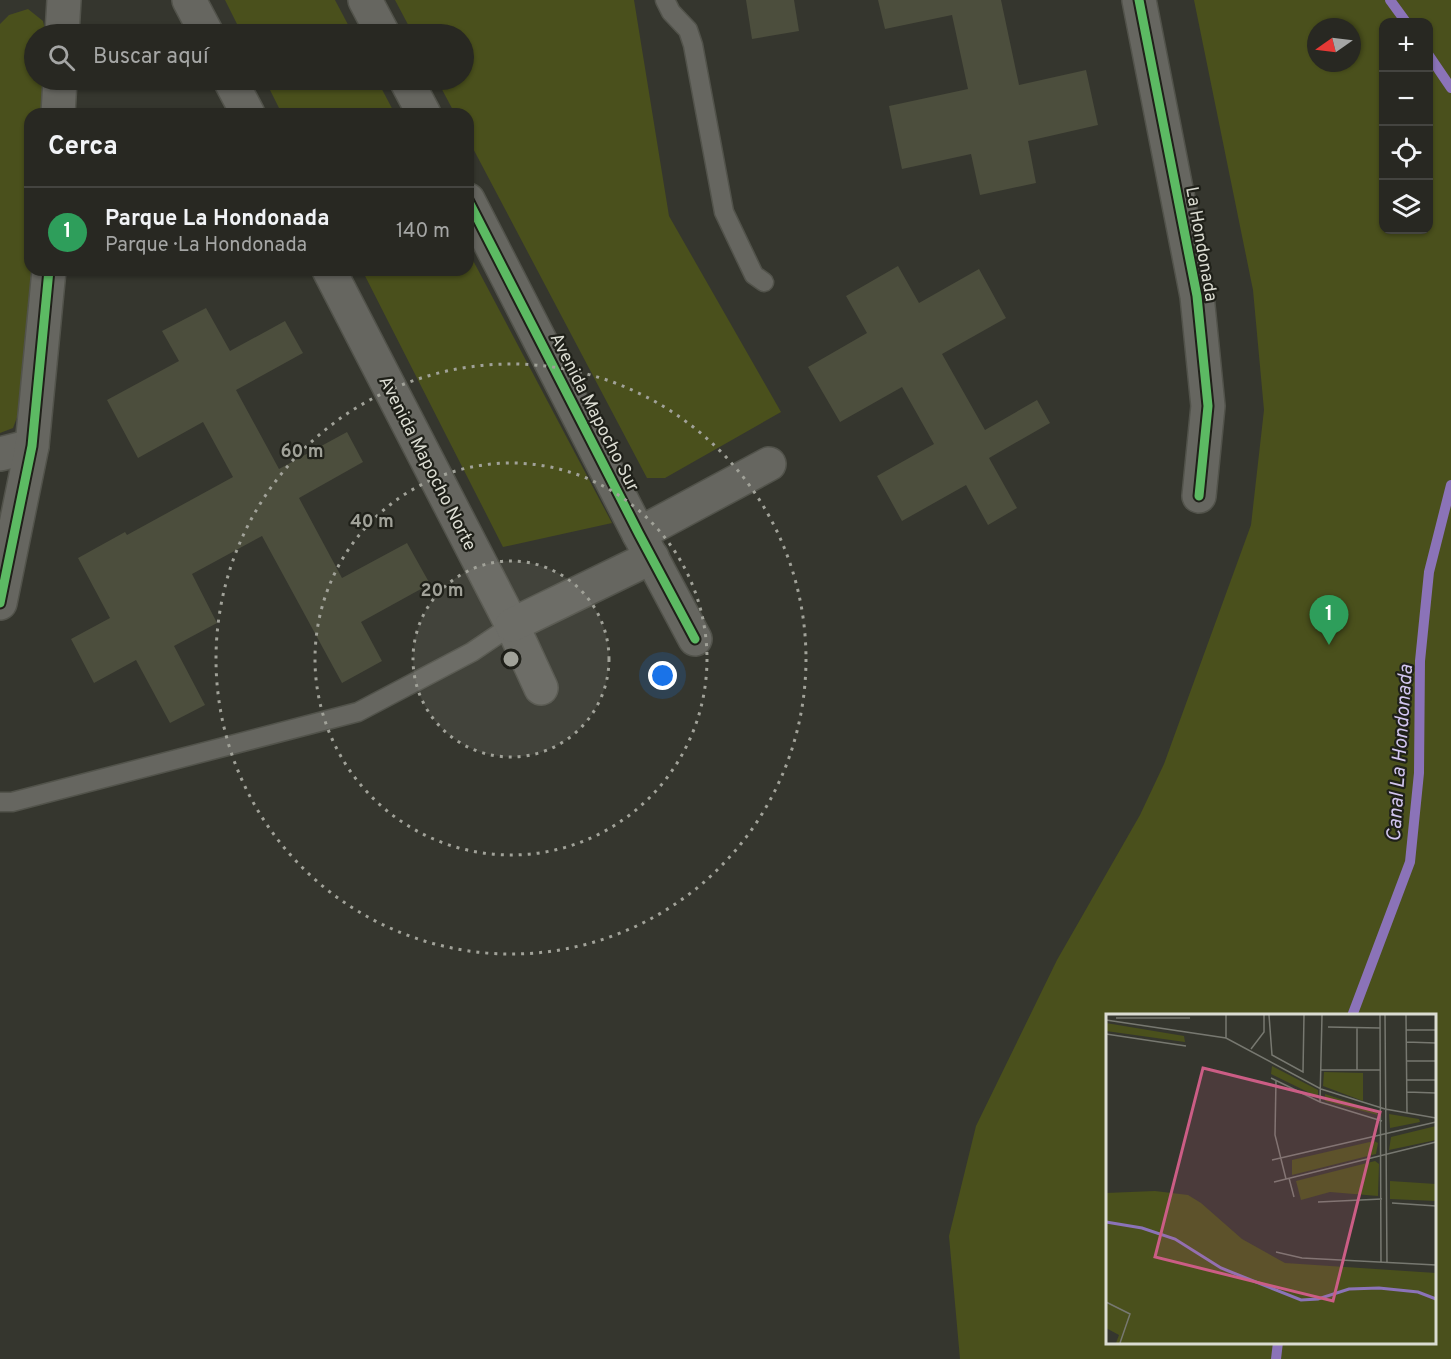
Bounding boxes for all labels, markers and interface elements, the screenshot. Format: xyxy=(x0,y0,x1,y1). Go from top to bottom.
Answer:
north arrow xyxy=(1307,18,1361,72)
map controls xyxy=(1379,18,1433,234)
button: + xyxy=(1379,18,1433,72)
search box xyxy=(24,24,474,90)
icon: search xyxy=(45,41,78,74)
text: Buscar aquí xyxy=(93,44,209,71)
button: − xyxy=(1379,72,1433,126)
button: locate xyxy=(1379,126,1433,180)
text: Cerca xyxy=(48,131,118,164)
button: layers xyxy=(1379,180,1433,234)
street label: La Hondonada xyxy=(1179,185,1222,304)
text: Parque La Hondonada xyxy=(105,206,330,233)
text: 1 xyxy=(64,219,72,245)
text: 140 m xyxy=(396,219,450,245)
text: Parque · La Hondonada xyxy=(105,233,307,259)
street label: Avenida Mapocho Sur xyxy=(544,330,644,496)
street label: Avenida Mapocho Norte xyxy=(373,372,481,555)
text: 60 m xyxy=(280,441,324,464)
text: 40 m xyxy=(350,511,394,534)
text: 20 m xyxy=(420,580,464,603)
pin: 1 xyxy=(1310,596,1348,645)
centre of rings xyxy=(501,649,521,669)
your location xyxy=(648,661,677,690)
water label: Canal La Hondonada xyxy=(1382,663,1420,843)
inset map xyxy=(1106,1014,1436,1344)

